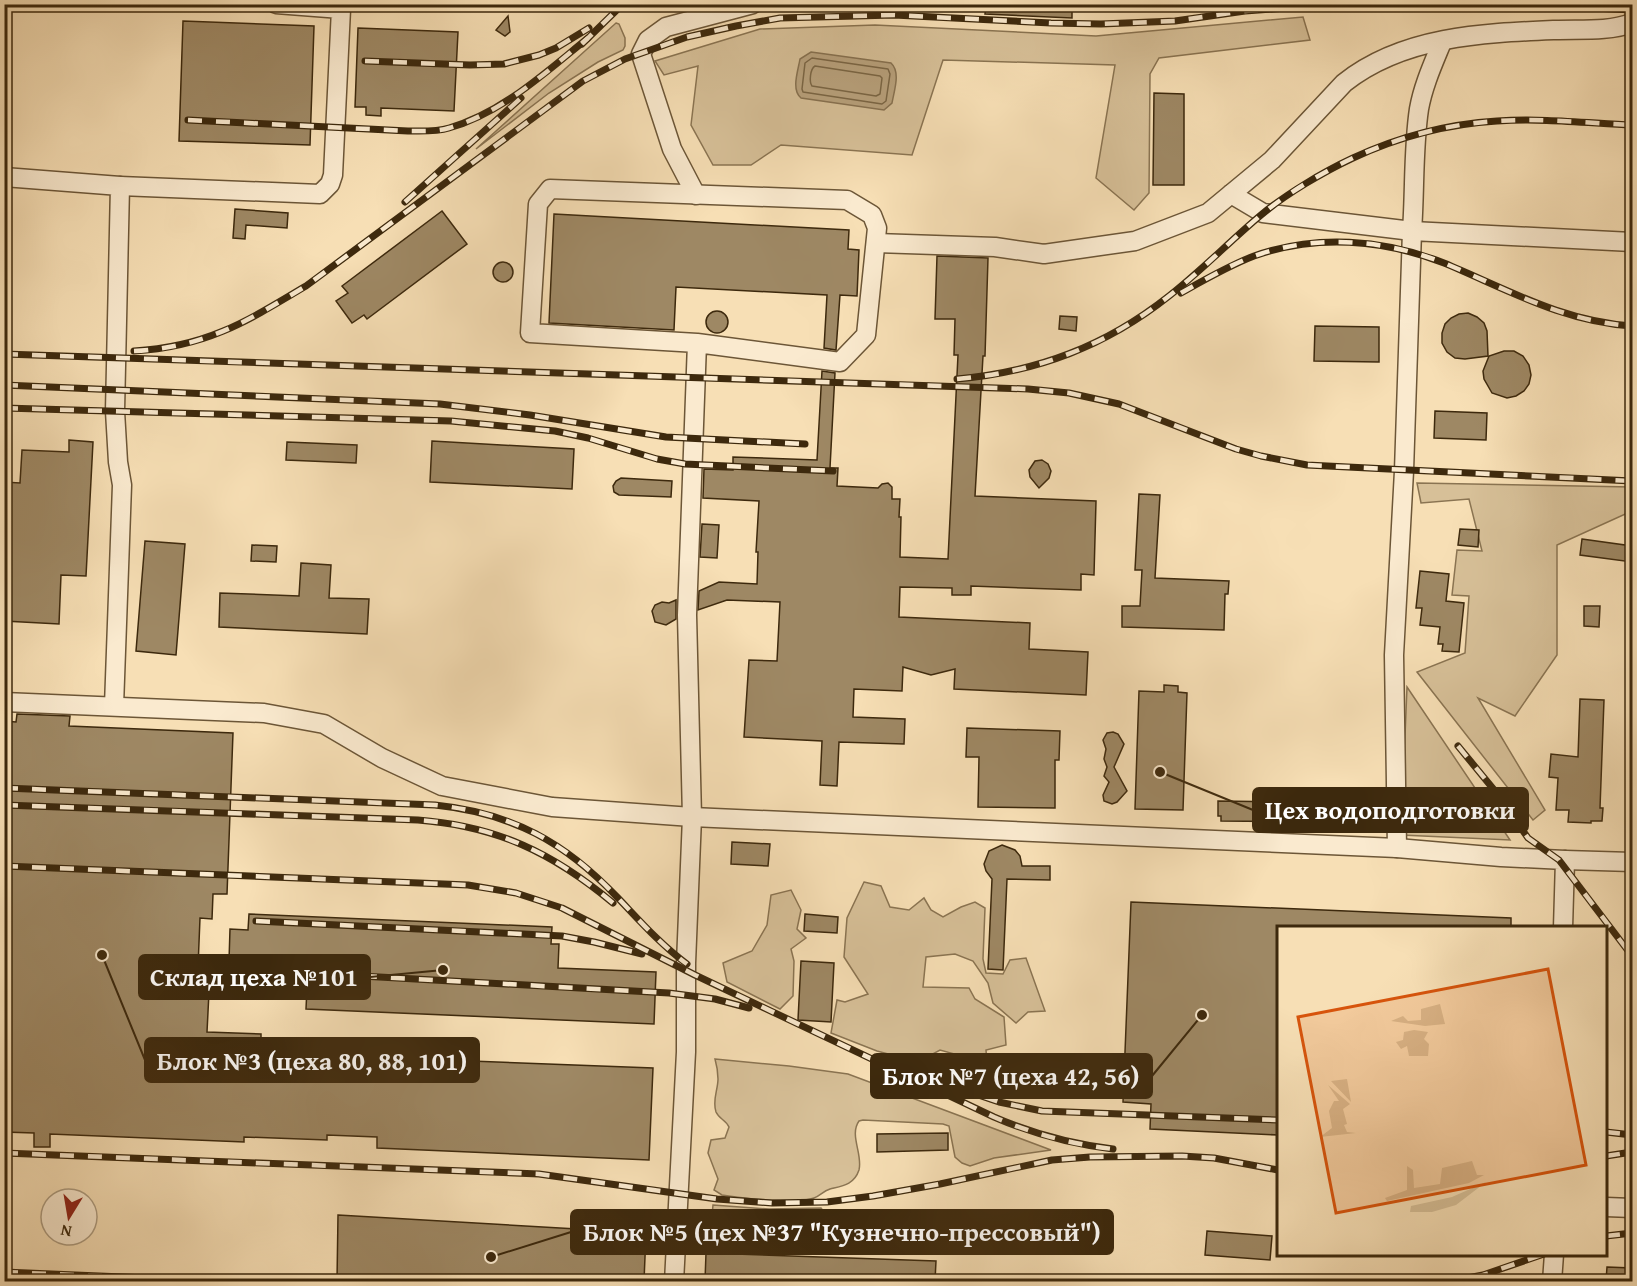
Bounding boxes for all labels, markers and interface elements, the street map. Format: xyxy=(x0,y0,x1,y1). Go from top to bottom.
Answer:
callout: Цех водоподготовки xyxy=(1253,788,1528,832)
text: Цех водоподготовки xyxy=(1265,790,1515,829)
inset map xyxy=(1277,926,1607,1256)
callout: Склад цеха №101 xyxy=(139,955,370,999)
text: Склад цеха №101 xyxy=(150,957,358,996)
callout: Блок №3 (цеха 80, 88, 101) xyxy=(145,1038,479,1082)
text: Блок №3 (цеха 80, 88, 101) xyxy=(157,1041,467,1080)
callout: Блок №7 (цеха 42, 56) xyxy=(871,1054,1152,1098)
text: Блок №7 (цеха 42, 56) xyxy=(882,1056,1140,1095)
north arrow xyxy=(39,1187,99,1247)
callout: Блок №5 (цех №37 "Кузнечно-прессовый") xyxy=(571,1210,1113,1254)
text: Блок №5 (цех №37 "Кузнечно-прессовый") xyxy=(583,1212,1101,1251)
text: N xyxy=(58,1219,74,1245)

